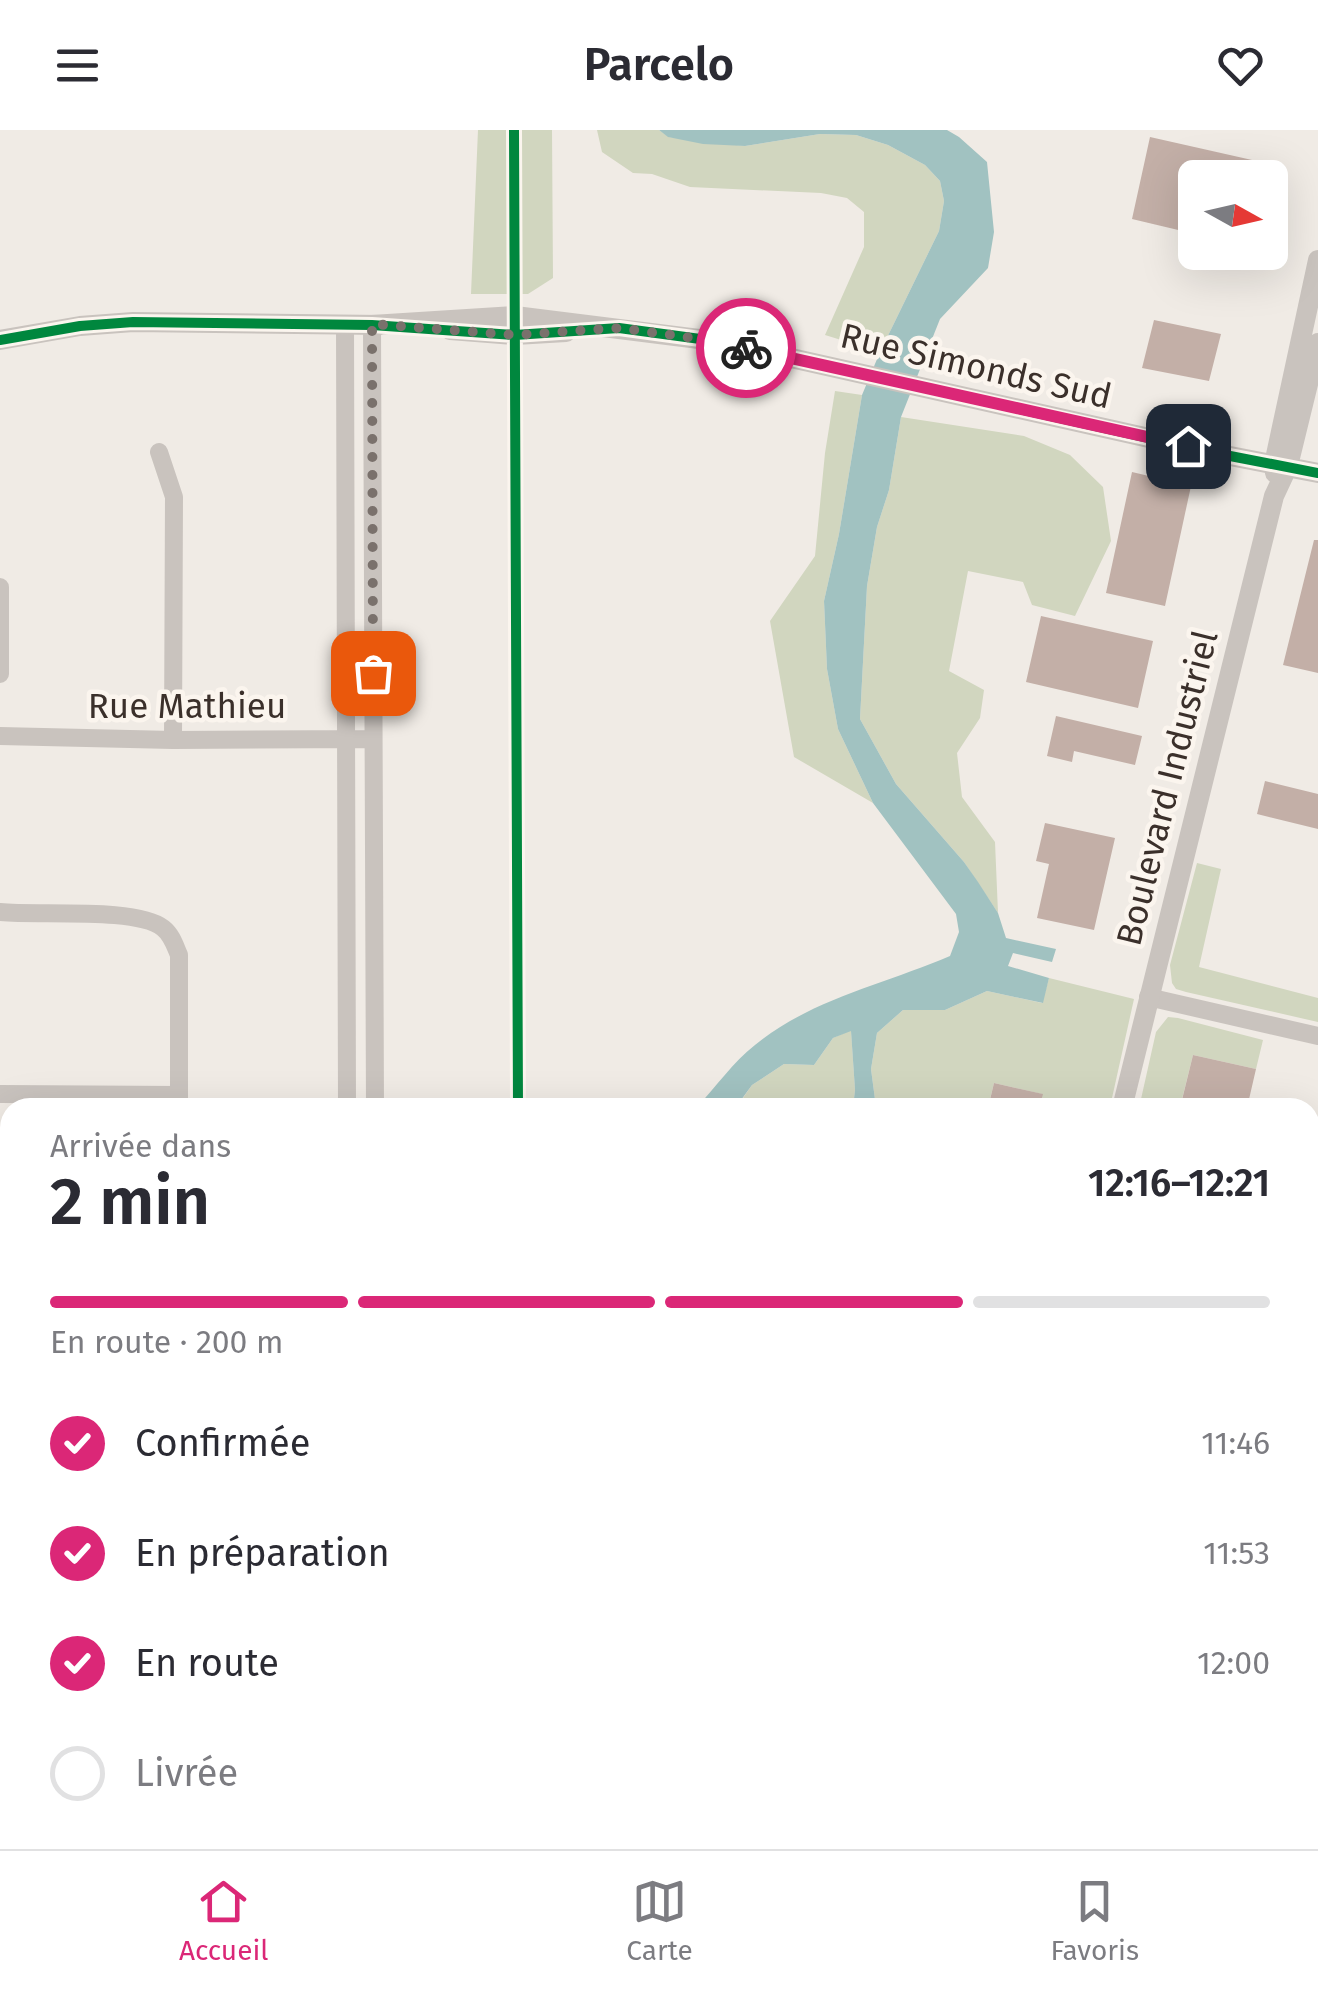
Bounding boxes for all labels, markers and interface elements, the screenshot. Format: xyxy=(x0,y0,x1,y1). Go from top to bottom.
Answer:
icon: menu xyxy=(50,38,105,93)
text: Parcelo xyxy=(584,38,734,92)
icon: heart xyxy=(1213,38,1268,93)
north arrow xyxy=(1178,160,1288,270)
map controls xyxy=(1178,160,1288,270)
courier xyxy=(696,298,796,398)
street label: Rue Simonds Sud xyxy=(836,314,1116,418)
icon: bike xyxy=(719,321,774,376)
pin xyxy=(1146,404,1231,489)
icon: home xyxy=(1161,419,1216,474)
street label: Boulevard Industriel xyxy=(1108,626,1226,950)
pin xyxy=(331,631,416,716)
icon: bag xyxy=(346,646,401,701)
street label: Rue Mathieu xyxy=(88,685,286,727)
text: Arrivée dans xyxy=(50,1127,231,1165)
text: 12:16–12:21 xyxy=(1088,1160,1270,1206)
text: 2 min xyxy=(50,1163,210,1241)
text: En route · 200 m xyxy=(50,1323,283,1361)
icon: check xyxy=(50,1416,105,1471)
text: Confirmée xyxy=(135,1420,311,1466)
text: 11:46 xyxy=(1201,1424,1270,1462)
icon: check xyxy=(50,1526,105,1581)
text: En préparation xyxy=(135,1530,390,1576)
text: 11:53 xyxy=(1203,1534,1270,1572)
icon: check xyxy=(50,1636,105,1691)
text: En route xyxy=(135,1640,279,1686)
text: 12:00 xyxy=(1197,1644,1270,1682)
text: Livrée xyxy=(135,1750,238,1796)
tab: Accueil xyxy=(179,1874,269,1967)
tab: Carte xyxy=(626,1874,693,1967)
tab: Favoris xyxy=(1050,1874,1139,1967)

